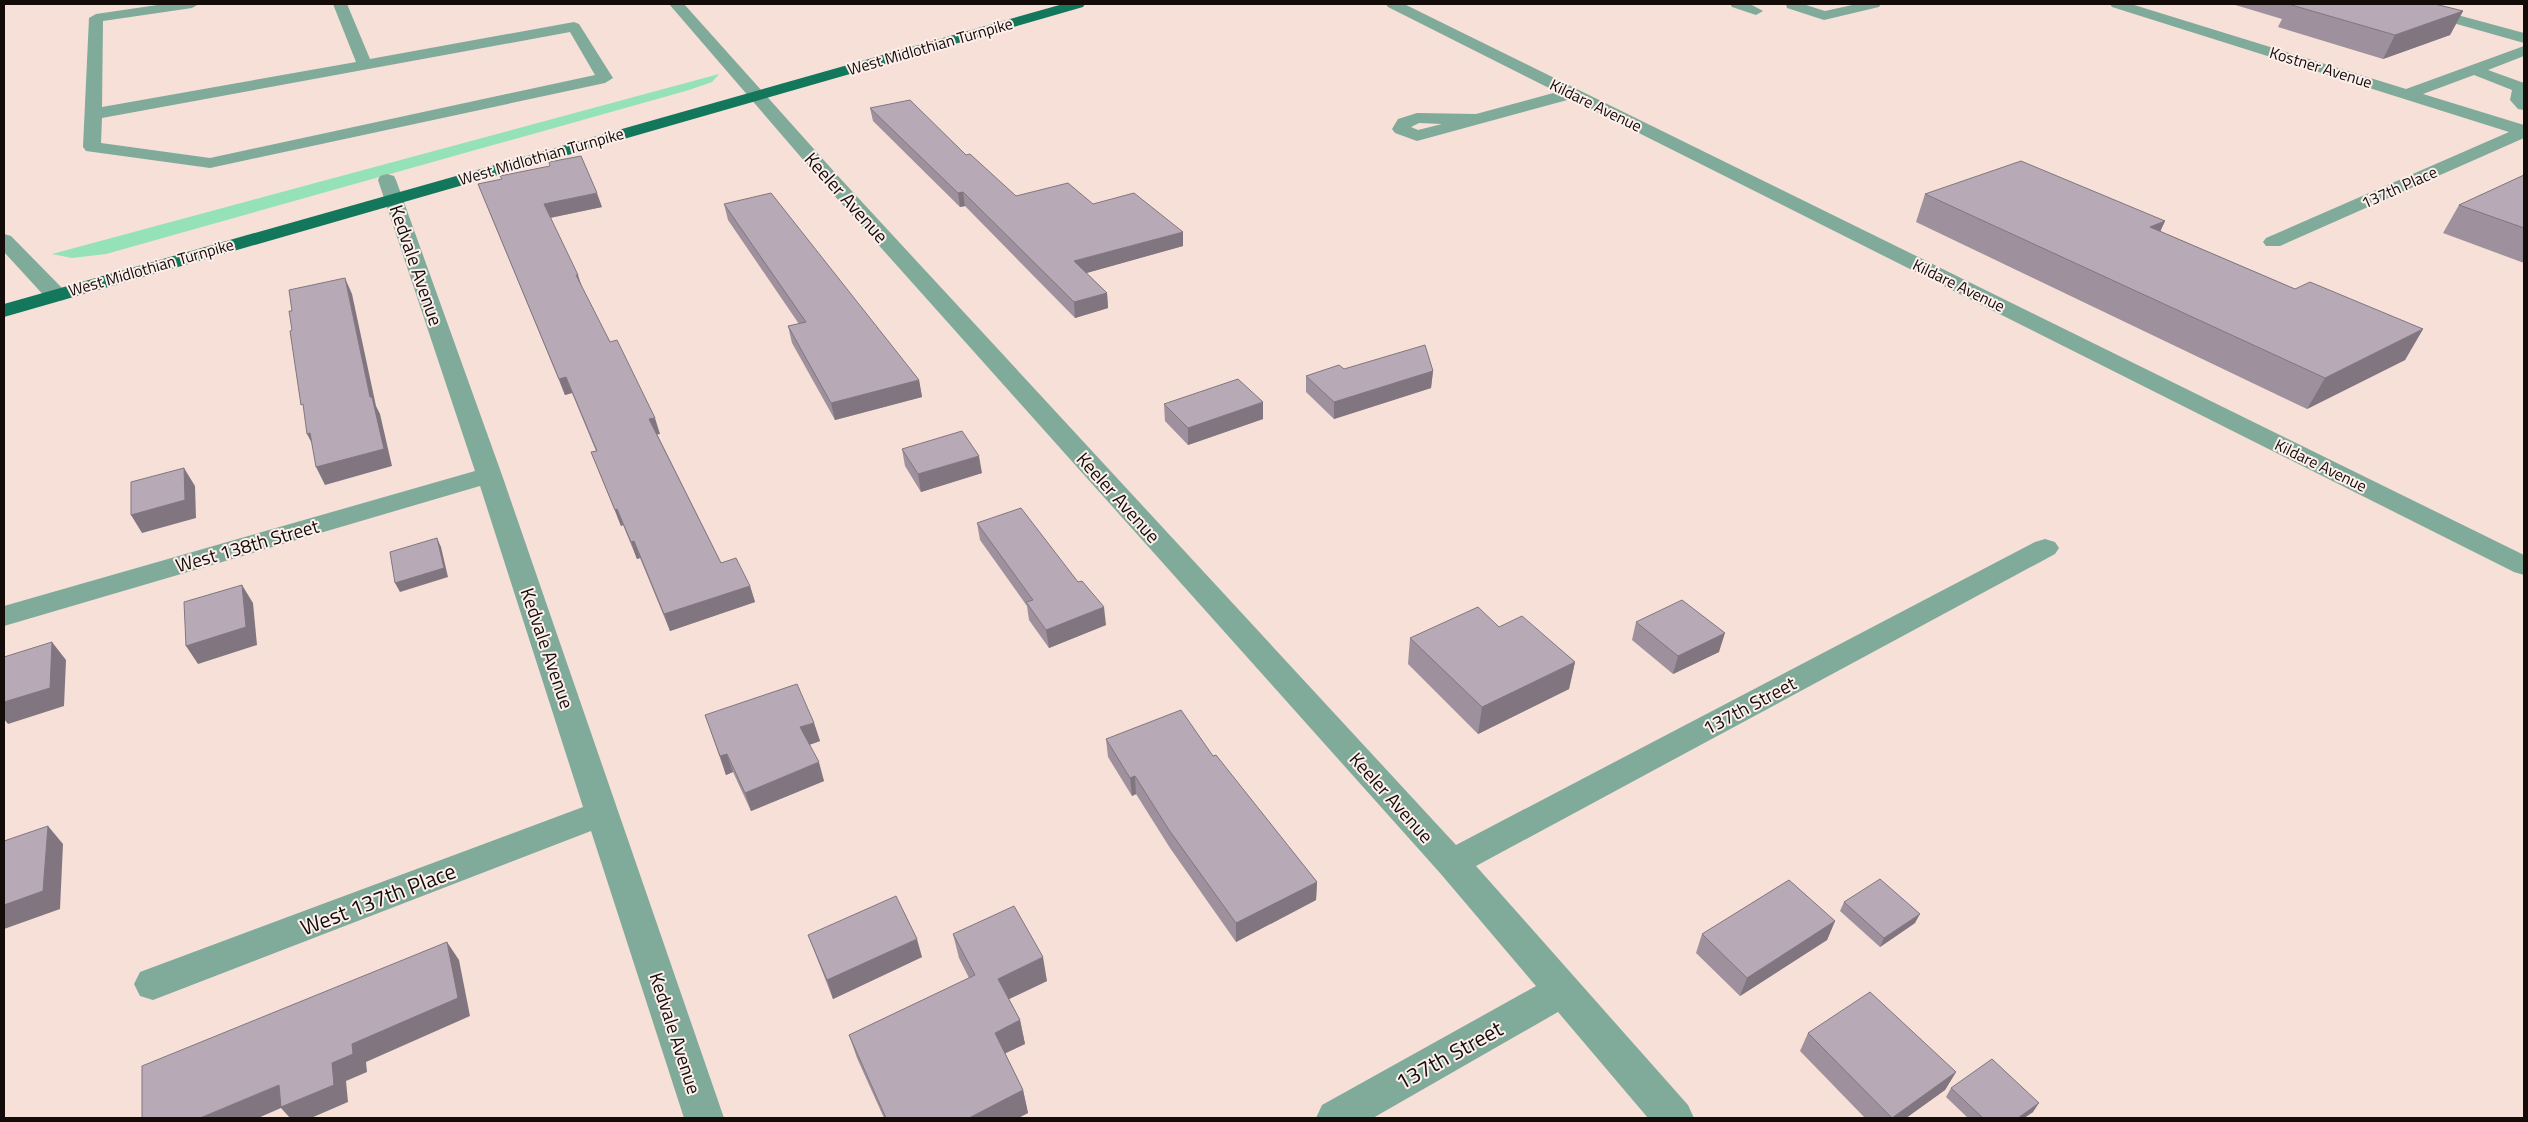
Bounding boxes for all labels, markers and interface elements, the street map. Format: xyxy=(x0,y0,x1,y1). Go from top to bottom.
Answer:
street label: West Midlothian Turnpike xyxy=(845,11,1015,81)
street label: Kostner Avenue xyxy=(2267,40,2375,94)
street label: Kildare Avenue xyxy=(1546,72,1646,138)
street label: West Midlothian Turnpike xyxy=(456,121,626,191)
street label: Keeler Avenue xyxy=(798,145,896,249)
street label: 137th Place xyxy=(2357,160,2441,214)
street label: Kedvale Avenue xyxy=(383,201,451,329)
street label: West Midlothian Turnpike xyxy=(66,232,236,302)
street label: Kildare Avenue xyxy=(1909,252,2009,318)
street label: Kildare Avenue xyxy=(2271,432,2371,498)
street label: Keeler Avenue xyxy=(1070,445,1168,549)
street label: West 138th Street xyxy=(172,511,322,579)
street label: Kedvale Avenue xyxy=(514,584,582,712)
street label: 137th Street xyxy=(1697,668,1801,742)
street label: Keeler Avenue xyxy=(1343,745,1441,849)
street label: West 137th Place xyxy=(295,854,461,944)
street label: Kedvale Avenue xyxy=(643,968,709,1098)
street label: 137th Street xyxy=(1389,1011,1509,1098)

